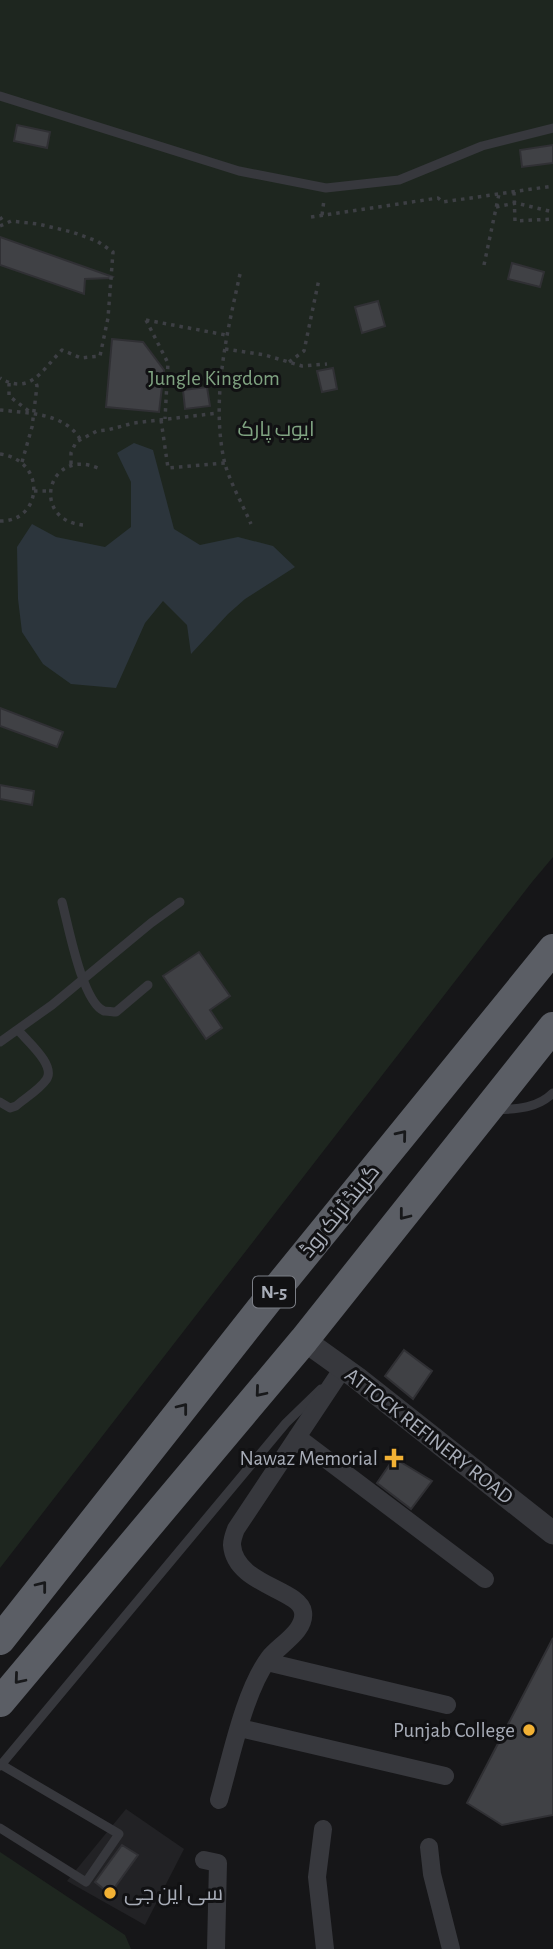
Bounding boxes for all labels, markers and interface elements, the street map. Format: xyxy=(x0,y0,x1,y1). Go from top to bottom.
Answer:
park label: Jungle Kingdom xyxy=(148,368,280,389)
park label: ایوب پارک xyxy=(237,419,315,443)
one-way arrow xyxy=(394,1130,406,1143)
street label: گرینڈ ٹرنک روڈ xyxy=(297,1161,384,1262)
one-way arrow xyxy=(399,1207,412,1220)
road number: N-5 xyxy=(253,1276,295,1308)
street label: ATTOCK REFINERY ROAD xyxy=(341,1364,517,1508)
one-way arrow xyxy=(256,1384,268,1397)
one-way arrow xyxy=(174,1403,187,1415)
place label: Nawaz Memorial xyxy=(240,1448,378,1469)
marker: Nawaz Memorial xyxy=(384,1448,404,1468)
one-way arrow xyxy=(34,1582,47,1594)
one-way arrow xyxy=(15,1671,27,1684)
place label: Punjab College xyxy=(393,1720,515,1741)
marker: Punjab College xyxy=(521,1722,537,1738)
place label: سی این جی xyxy=(124,1883,223,1906)
marker: سی این جی xyxy=(102,1885,118,1901)

